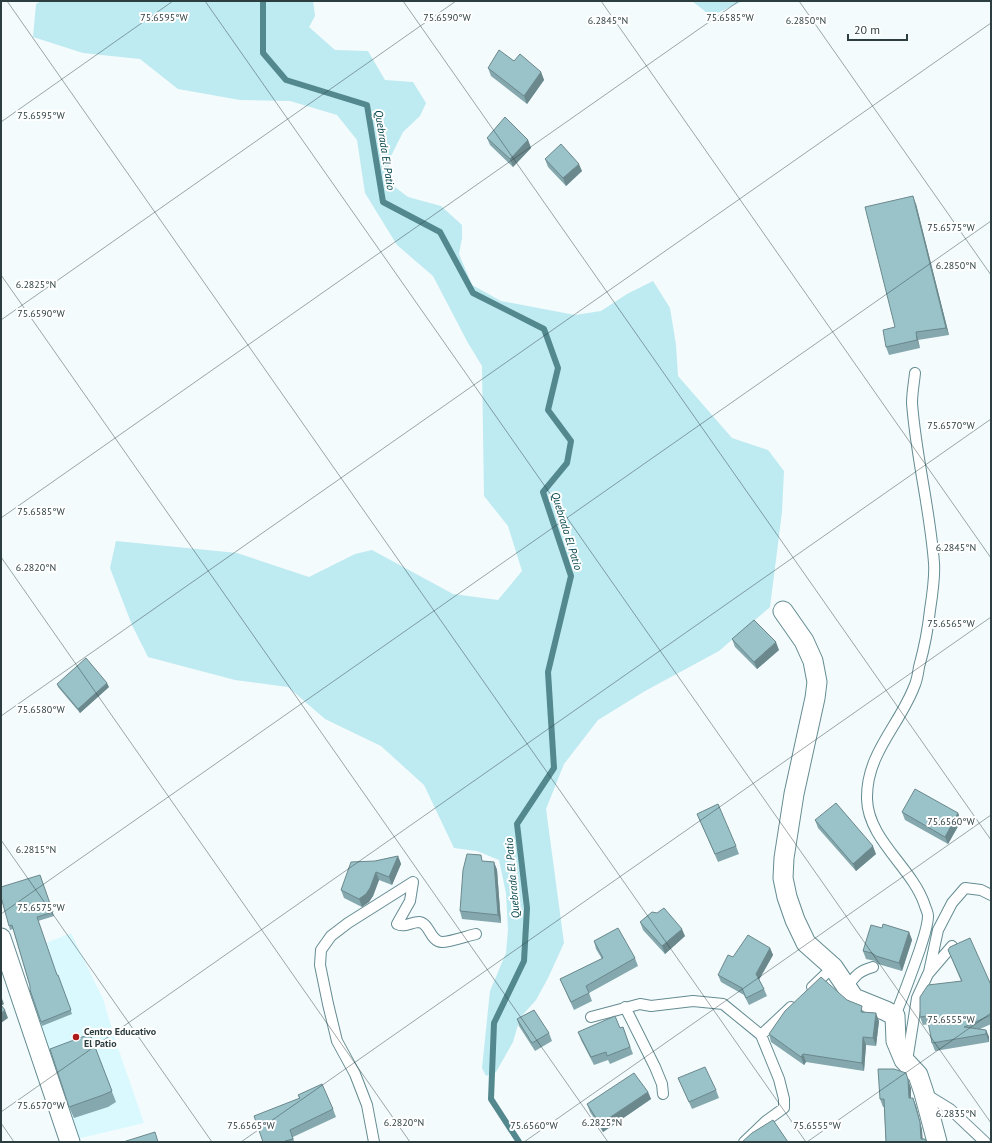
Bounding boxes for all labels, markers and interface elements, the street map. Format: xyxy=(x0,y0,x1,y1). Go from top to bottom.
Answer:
text: 75.6595°W xyxy=(140,11,188,24)
text: 75.6590°W xyxy=(423,11,471,24)
text: 75.6585°W xyxy=(706,11,754,24)
text: 6.2845°N xyxy=(588,14,628,27)
text: 6.2850°N xyxy=(786,14,826,27)
scale bar xyxy=(848,16,907,42)
text: 20 m xyxy=(854,22,880,37)
text: 75.6595°W xyxy=(17,109,65,122)
water label: Quebrada El Patio xyxy=(372,109,398,192)
text: 75.6575°W xyxy=(927,221,975,234)
text: 6.2850°N xyxy=(936,259,976,272)
text: 6.2825°N xyxy=(16,278,56,291)
text: 75.6590°W xyxy=(17,307,65,320)
text: 75.6570°W xyxy=(927,419,975,432)
water label: Quebrada El Patio xyxy=(548,490,586,572)
text: 75.6585°W xyxy=(17,505,65,518)
text: 6.2845°N xyxy=(936,541,976,554)
text: 6.2820°N xyxy=(16,561,56,574)
text: 75.6565°W xyxy=(927,617,975,630)
text: 75.6580°W xyxy=(17,703,65,716)
text: 75.6560°W xyxy=(927,815,975,828)
water label: Quebrada El Patio xyxy=(501,837,523,919)
text: 6.2815°N xyxy=(16,843,56,856)
text: 75.6575°W xyxy=(17,901,65,914)
text: 75.6555°W xyxy=(927,1013,975,1026)
place label: Centro Educativo El Patio xyxy=(84,1025,157,1050)
marker: Centro Educativo El Patio xyxy=(71,1032,81,1042)
text: 75.6570°W xyxy=(17,1099,65,1112)
text: 6.2835°N xyxy=(936,1107,976,1120)
text: 6.2820°N xyxy=(384,1116,424,1129)
text: 6.2825°N xyxy=(582,1116,622,1129)
text: 75.6565°W xyxy=(227,1119,275,1132)
text: 75.6560°W xyxy=(510,1119,558,1132)
text: 75.6555°W xyxy=(793,1119,841,1132)

